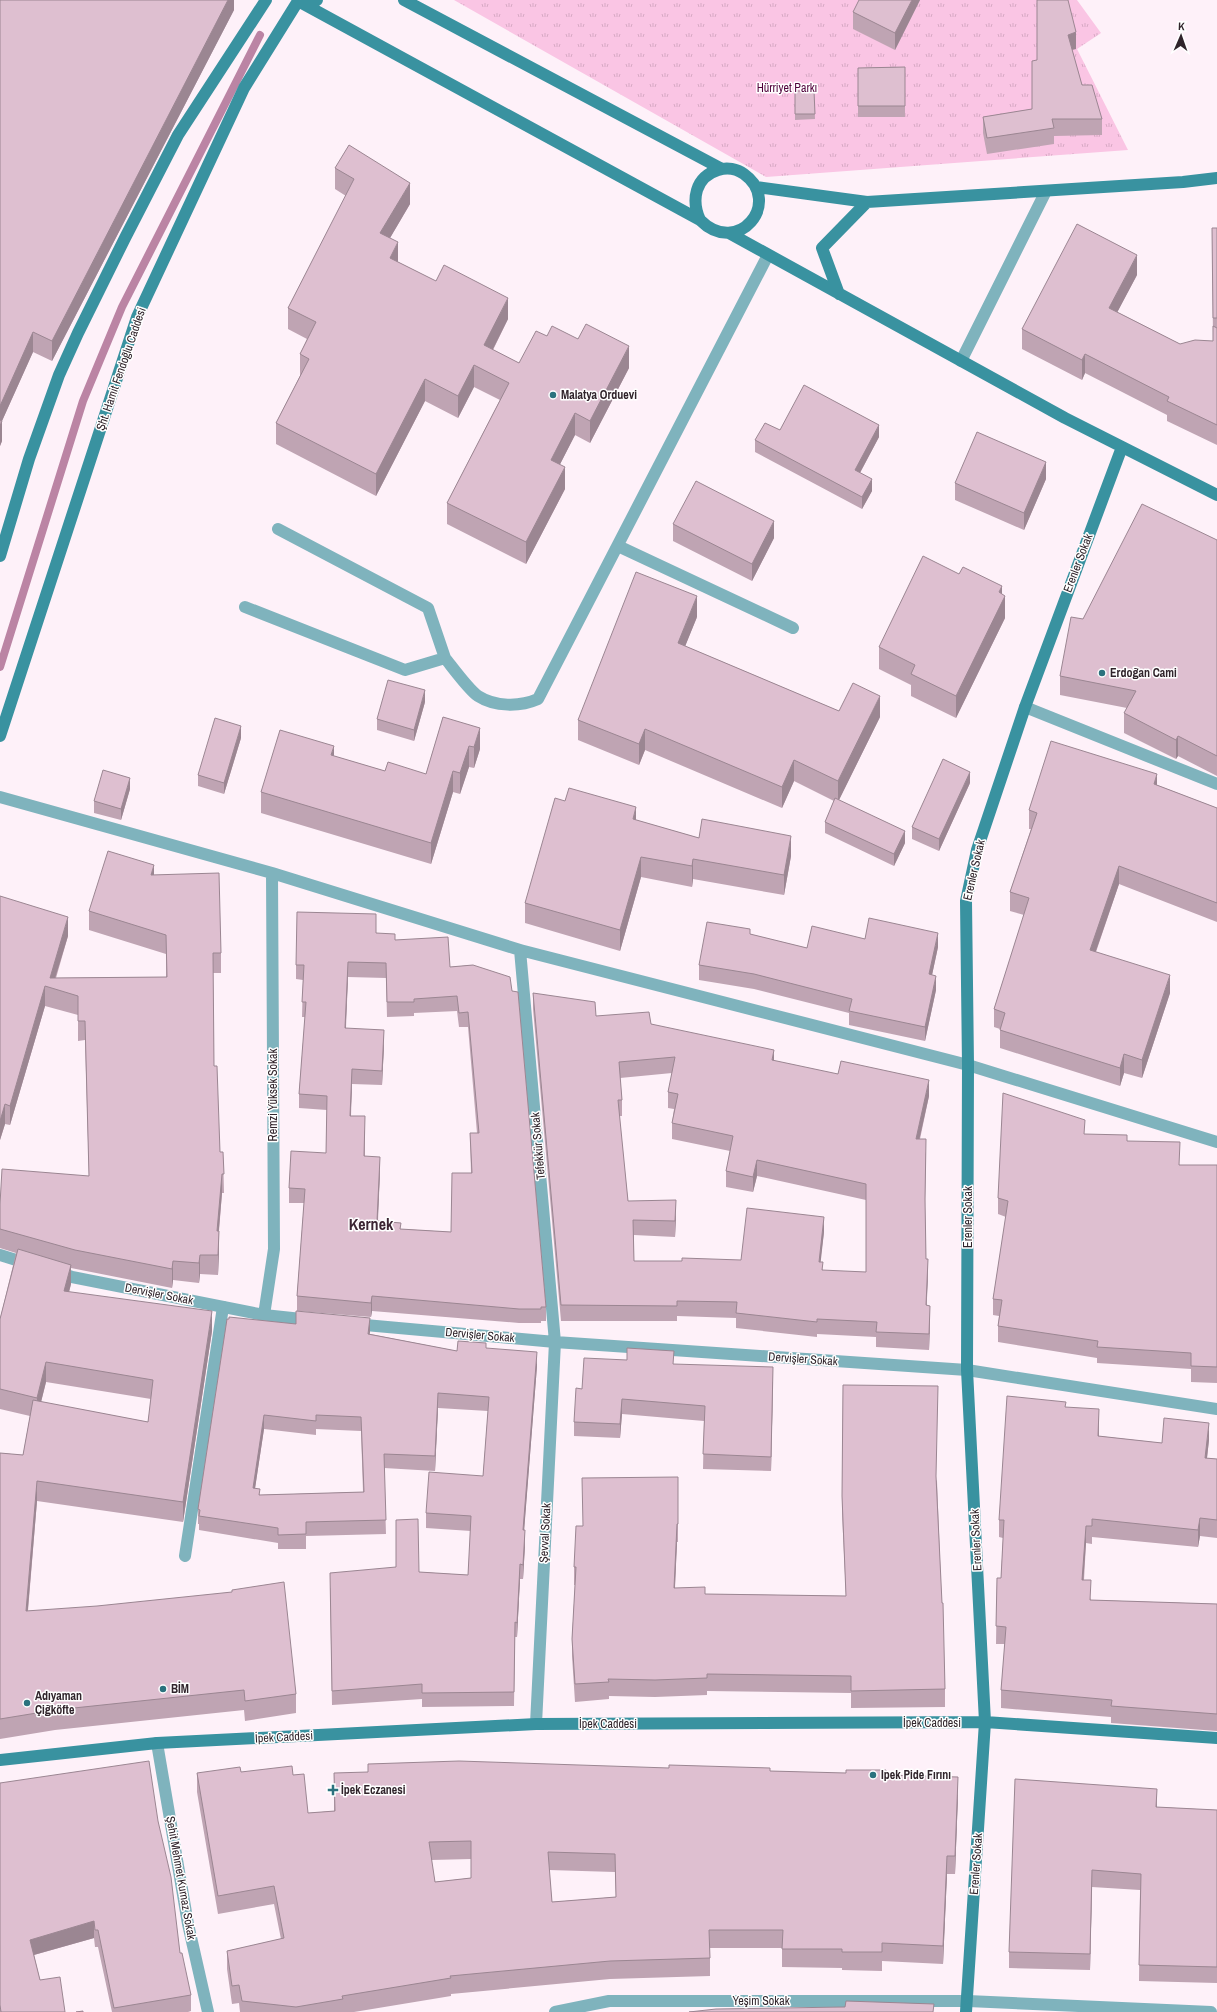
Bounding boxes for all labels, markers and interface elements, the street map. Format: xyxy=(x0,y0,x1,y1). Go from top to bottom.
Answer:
north arrow xyxy=(1161,16,1201,56)
text: K xyxy=(1178,19,1185,33)
park label: Hürriyet Parkı xyxy=(757,80,817,96)
street label: Şht. Hamit Fendoğlu Caddesi xyxy=(92,305,150,433)
place label: Malatya Orduevi xyxy=(561,387,637,403)
marker: Malatya Orduevi xyxy=(548,390,558,400)
street label: Erenler Sokak xyxy=(1059,531,1097,595)
place label: Erdoğan Cami xyxy=(1110,665,1177,681)
marker: Erdoğan Cami xyxy=(1097,668,1107,678)
street label: Erenler Sokak xyxy=(959,838,989,902)
street label: Remzi Yüksek Sokak xyxy=(265,1049,281,1141)
street label: Tefekkür Sokak xyxy=(527,1112,549,1180)
street label: Erenler Sokak xyxy=(960,1186,976,1248)
district label: Kernek xyxy=(349,1213,394,1235)
street label: Dervişler Sokak xyxy=(123,1280,195,1308)
street label: Dervişler Sokak xyxy=(445,1324,515,1346)
street label: Dervişler Sokak xyxy=(768,1349,838,1369)
street label: Şevval Sokak xyxy=(535,1503,555,1563)
street label: Erenler Sokak xyxy=(966,1509,986,1571)
place label: BİM xyxy=(171,1681,189,1697)
marker: BİM xyxy=(158,1684,168,1694)
place label: Adıyaman Çiğköfte xyxy=(35,1688,82,1718)
marker: Adıyaman Çiğköfte xyxy=(22,1698,32,1708)
street label: İpek Caddesi xyxy=(903,1715,961,1731)
street label: İpek Caddesi xyxy=(579,1716,637,1732)
street label: İpek Caddesi xyxy=(255,1727,313,1747)
place label: Ipek Pide Fırını xyxy=(881,1767,951,1783)
marker: Ipek Pide Fırını xyxy=(868,1770,878,1780)
place label: İpek Eczanesi xyxy=(341,1782,406,1798)
marker: İpek Eczanesi xyxy=(328,1785,338,1795)
street label: Şehit Mehmet Kurnaz Sokak xyxy=(162,1815,200,1941)
street label: Erenler Sokak xyxy=(966,1833,986,1895)
street label: Yeşim Sokak xyxy=(732,1993,790,2009)

